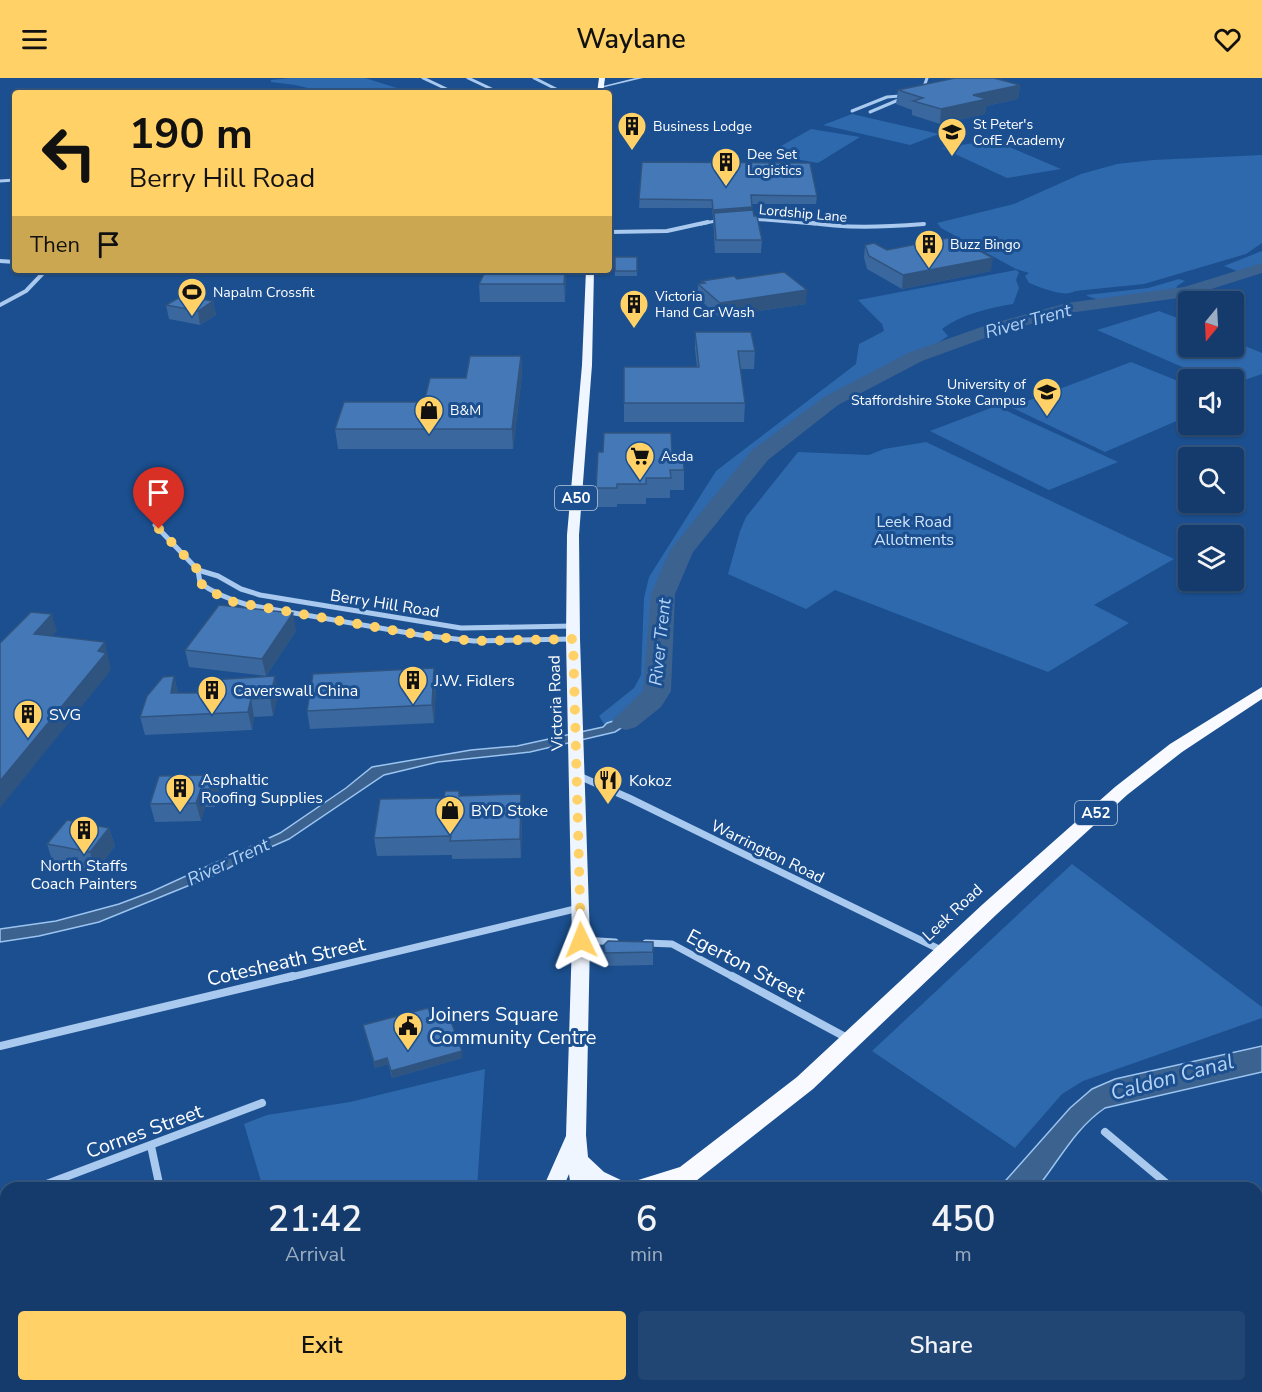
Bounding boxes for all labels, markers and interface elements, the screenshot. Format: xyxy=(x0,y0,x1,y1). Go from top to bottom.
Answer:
text: Waylane xyxy=(576,21,686,58)
icon: menu xyxy=(18,23,51,56)
icon: heart xyxy=(1211,23,1244,56)
text: 190 m xyxy=(129,106,253,163)
building icon: Business Lodge xyxy=(616,110,648,152)
icon: left xyxy=(30,114,108,192)
place label: St Peter's CofE Academy xyxy=(973,115,1066,150)
school or university icon: St Peter's CofE Academy xyxy=(936,116,968,158)
place label: Business Lodge xyxy=(653,117,752,136)
place label: Dee Set Logistics xyxy=(747,145,802,180)
building icon: Dee Set Logistics xyxy=(710,146,742,188)
text: Berry Hill Road xyxy=(129,160,315,197)
street label: Lordship Lane xyxy=(758,200,848,227)
icon: arrive xyxy=(92,228,125,261)
building icon: Buzz Bingo xyxy=(913,228,945,270)
text: Then xyxy=(30,230,80,260)
place label: Buzz Bingo xyxy=(950,235,1021,254)
sports icon: Napalm Crossfit xyxy=(176,276,208,318)
place label: Napalm Crossfit xyxy=(213,283,315,302)
place label: Victoria Hand Car Wash xyxy=(654,287,755,322)
building icon: Victoria Hand Car Wash xyxy=(618,288,650,330)
north arrow xyxy=(1178,291,1244,357)
map controls xyxy=(1178,291,1244,591)
water label: River Trent xyxy=(982,298,1074,344)
button: sound xyxy=(1178,369,1244,435)
place label: University of Staffordshire Stoke Campus xyxy=(851,375,1026,410)
school or university icon: University of Staffordshire Stoke Campus xyxy=(1031,376,1063,418)
shop icon: B&M xyxy=(413,394,445,436)
place label: B&M xyxy=(450,401,481,420)
supermarket icon: Asda xyxy=(624,440,656,482)
place label: Asda xyxy=(661,447,693,466)
button: search xyxy=(1178,447,1244,513)
pin xyxy=(133,467,184,529)
icon: arrive xyxy=(142,476,175,509)
road number: A50 xyxy=(555,486,597,510)
park label: Leek Road Allotments xyxy=(874,511,954,551)
button: layers xyxy=(1178,525,1244,591)
street label: Berry Hill Road xyxy=(329,584,441,623)
water label: River Trent xyxy=(643,596,677,687)
street label: Victoria Road xyxy=(543,655,569,752)
building icon: J.W. Fidlers xyxy=(397,664,429,706)
place label: J.W. Fidlers xyxy=(433,670,515,692)
building icon: Caverswall China xyxy=(196,674,228,716)
place label: Caverswall China xyxy=(233,680,358,702)
building icon: SVG xyxy=(12,698,44,740)
place label: SVG xyxy=(49,704,81,726)
restaurant icon: Kokoz xyxy=(592,764,624,806)
place label: Asphaltic Roofing Supplies xyxy=(201,769,323,809)
place label: Kokoz xyxy=(629,770,672,792)
building icon: Asphaltic Roofing Supplies xyxy=(164,772,196,814)
shop icon: BYD Stoke xyxy=(434,794,466,836)
place label: BYD Stoke xyxy=(471,800,548,822)
road number: A52 xyxy=(1075,801,1117,825)
building icon: North Staffs Coach Painters xyxy=(68,814,100,856)
street label: Warrington Road xyxy=(707,815,828,889)
water label: River Trent xyxy=(183,832,274,891)
place label: North Staffs Coach Painters xyxy=(31,855,137,895)
street label: Leek Road xyxy=(918,879,988,946)
position arrow xyxy=(549,908,613,972)
street label: Egerton Street xyxy=(682,923,811,1009)
street label: Cotesheath Street xyxy=(204,930,369,993)
place label: Joiners Square Community Centre xyxy=(428,1001,596,1051)
public building icon: Joiners Square Community Centre xyxy=(392,1010,424,1052)
water label: Caldon Canal xyxy=(1107,1047,1237,1107)
street label: Cornes Street xyxy=(82,1098,207,1165)
text: 21:42 xyxy=(268,1195,362,1244)
text: 6 xyxy=(636,1195,657,1244)
text: 450 xyxy=(931,1195,995,1244)
text: Arrival xyxy=(285,1241,345,1268)
text: min xyxy=(630,1241,663,1268)
text: m xyxy=(955,1241,972,1268)
button: Exit xyxy=(18,1311,626,1380)
button: Share xyxy=(638,1311,1245,1380)

